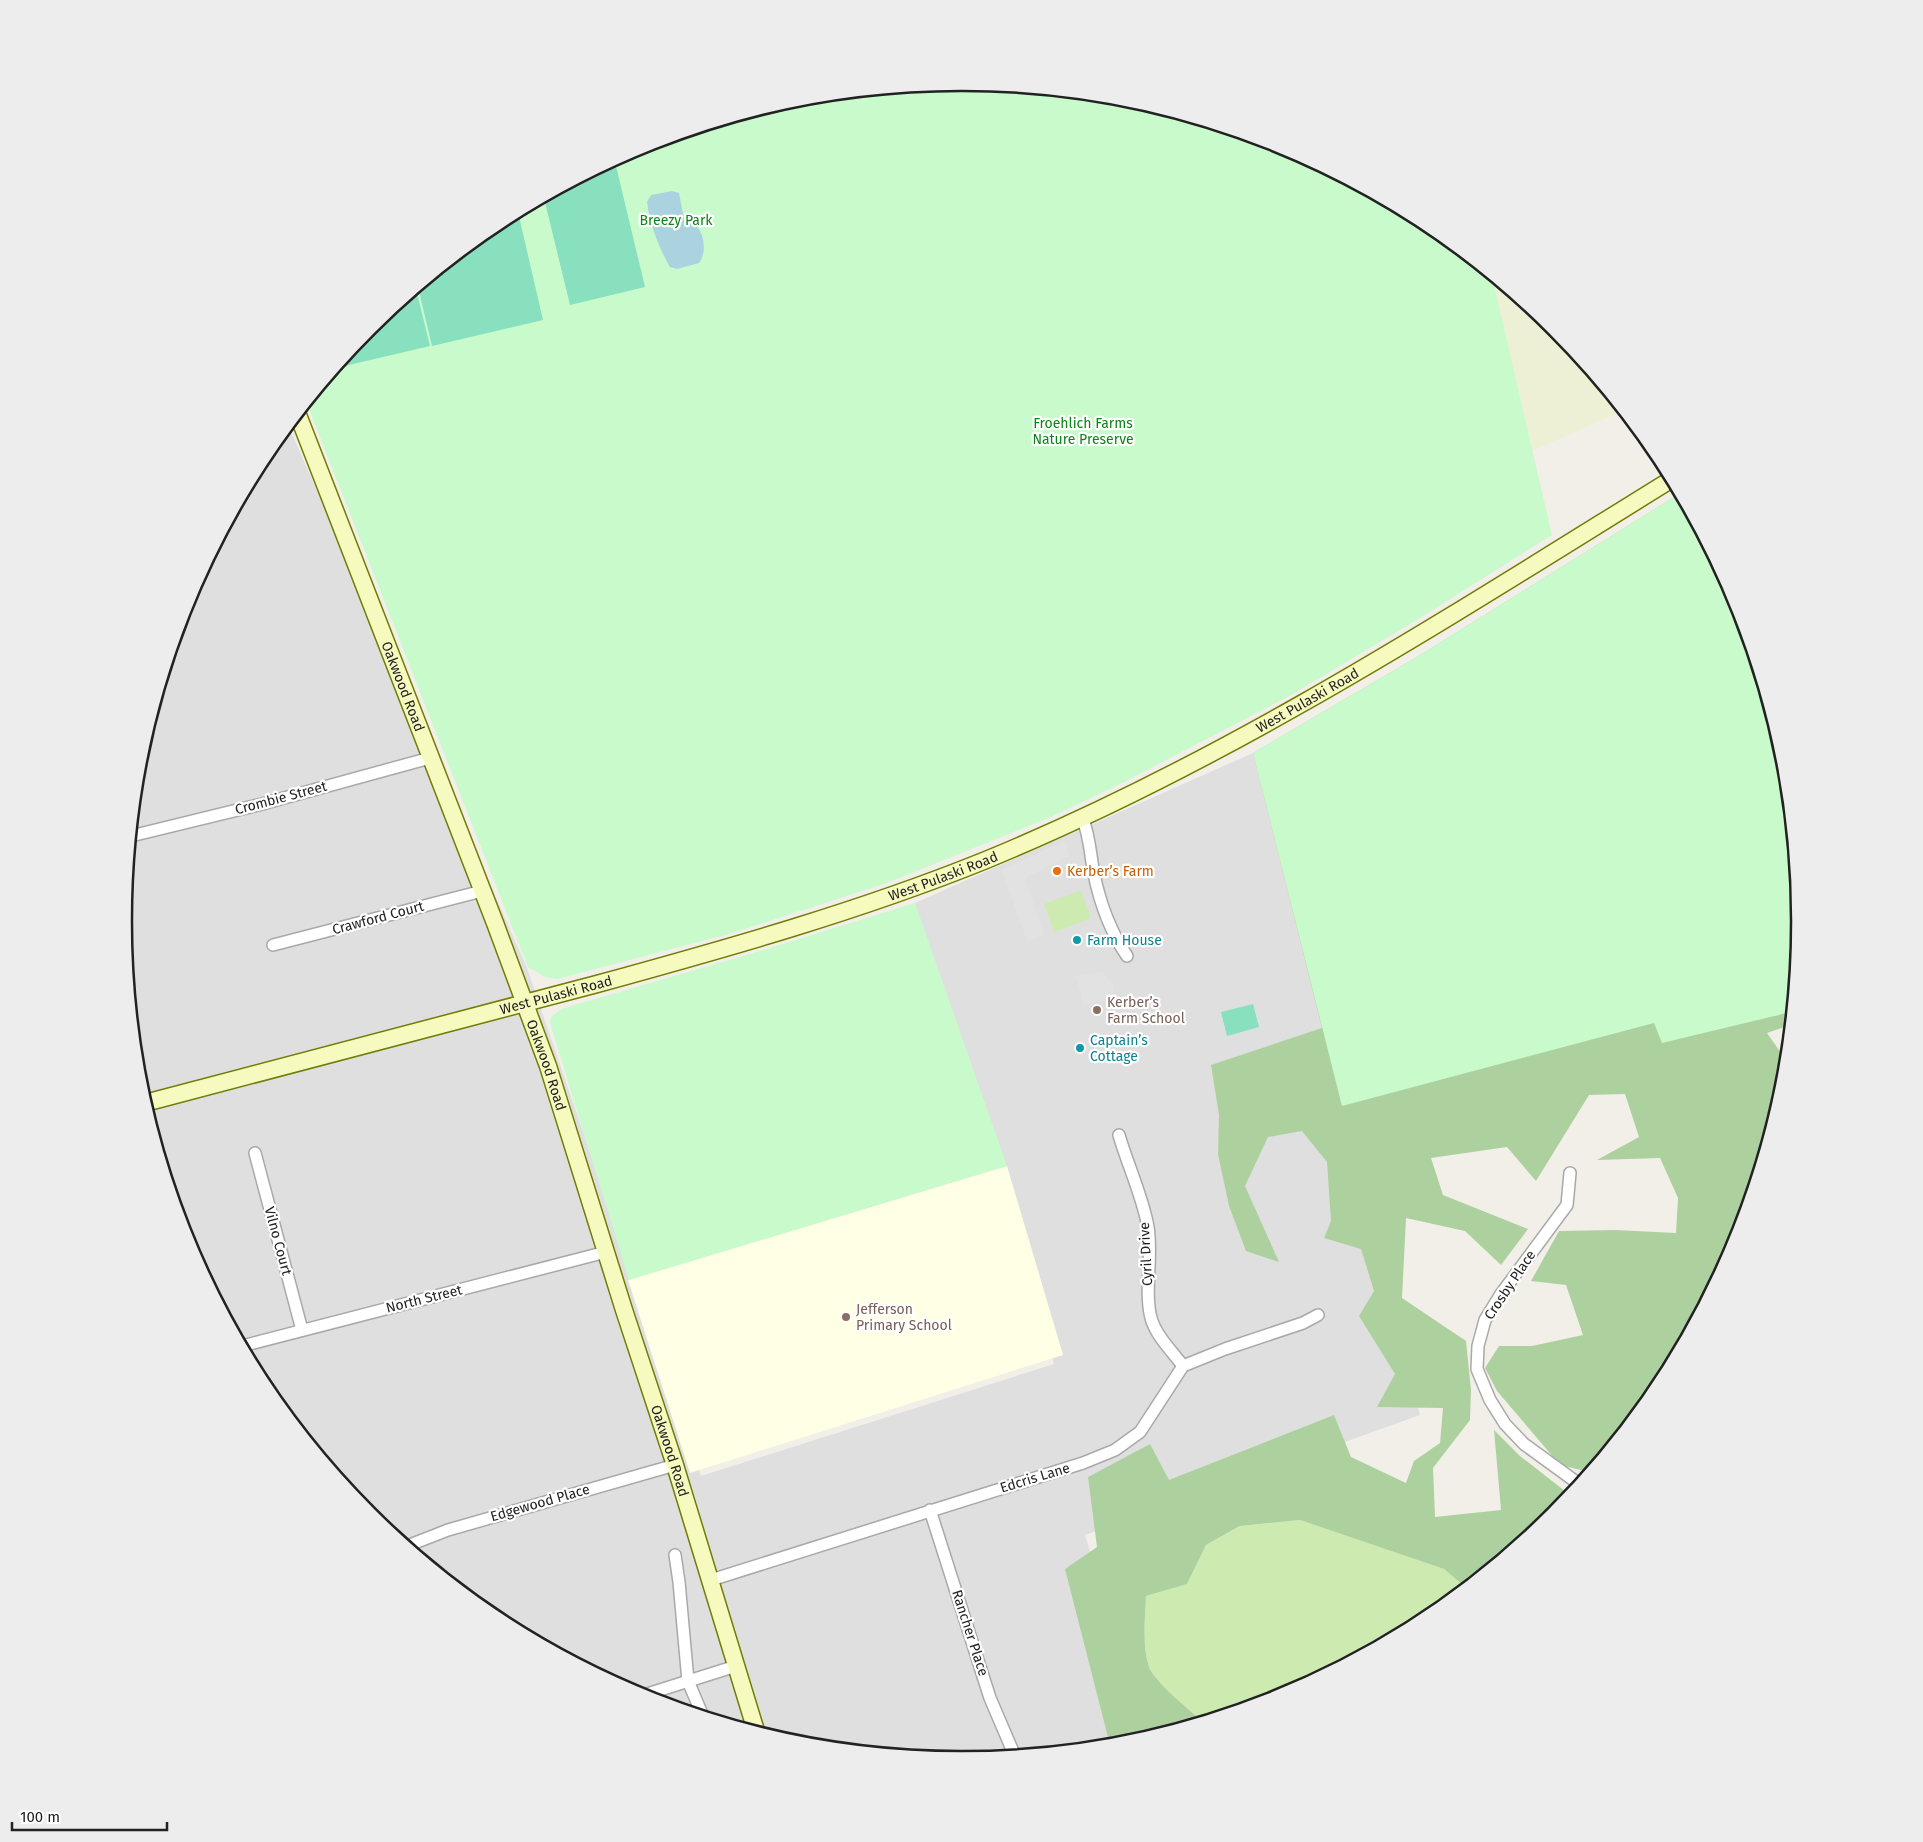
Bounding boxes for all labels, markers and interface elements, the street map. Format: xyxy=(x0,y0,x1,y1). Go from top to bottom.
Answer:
park label: Breezy Park xyxy=(640,212,713,229)
park label: Froehlich Farms Nature Preserve xyxy=(1032,415,1134,448)
street label: Oakwood Road xyxy=(378,639,428,734)
street label: West Pulaski Road xyxy=(1253,664,1362,736)
street label: Crombie Street xyxy=(233,777,330,818)
street label: West Pulaski Road xyxy=(886,848,1000,904)
place label: Kerber’s Farm xyxy=(1067,863,1154,880)
marker: Kerber’s Farm xyxy=(1051,865,1063,877)
street label: Crawford Court xyxy=(330,897,427,938)
place label: Farm House xyxy=(1087,932,1162,949)
marker: Farm House xyxy=(1071,934,1083,946)
street label: West Pulaski Road xyxy=(498,972,614,1018)
place label: Kerber’s Farm School xyxy=(1107,994,1185,1027)
marker: Kerber’s Farm School xyxy=(1091,1004,1103,1016)
street label: Oakwood Road xyxy=(523,1017,570,1113)
place label: Captain’s Cottage xyxy=(1090,1032,1148,1065)
marker: Captain’s Cottage xyxy=(1074,1042,1086,1054)
street label: Vilno Court xyxy=(261,1205,296,1278)
street label: Cyril Drive xyxy=(1136,1222,1156,1286)
street label: Crosby Place xyxy=(1481,1247,1539,1323)
street label: North Street xyxy=(384,1281,465,1317)
place label: Jefferson Primary School xyxy=(856,1301,952,1334)
marker: Jefferson Primary School xyxy=(840,1311,852,1323)
street label: Oakwood Road xyxy=(647,1403,693,1499)
street label: Edcris Lane xyxy=(998,1459,1072,1497)
street label: Edgewood Place xyxy=(488,1481,592,1525)
street label: Rancher Place xyxy=(948,1588,992,1678)
scale bar xyxy=(12,1800,168,1832)
text: 100 m xyxy=(20,1808,60,1826)

